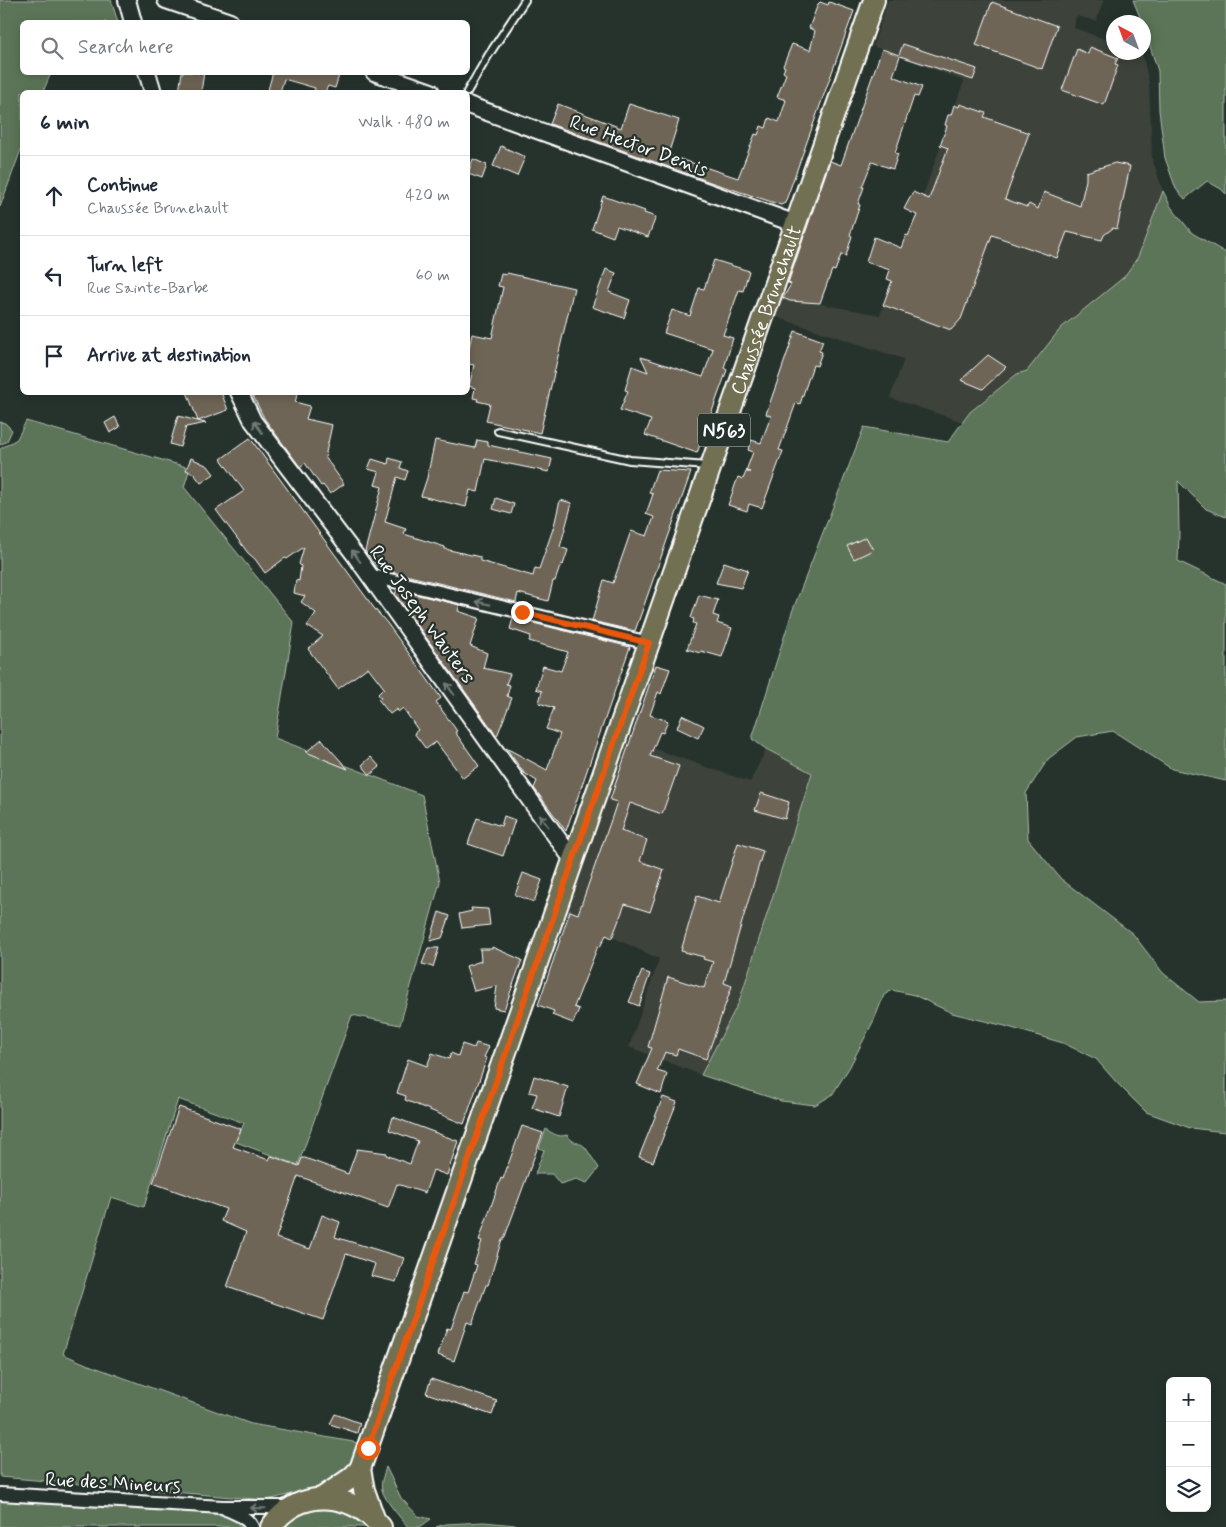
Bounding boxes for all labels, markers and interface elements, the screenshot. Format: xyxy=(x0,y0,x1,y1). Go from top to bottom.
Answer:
north arrow xyxy=(1106,15,1151,60)
search box xyxy=(20,20,470,75)
icon: search xyxy=(38,34,66,62)
text: Search here xyxy=(78,35,174,60)
text: 6 min xyxy=(40,109,90,137)
street label: Rue Hector Denis xyxy=(565,109,712,184)
text: Walk · 480 m xyxy=(358,112,450,133)
text: Continue xyxy=(87,173,158,198)
icon: ahead xyxy=(40,182,68,210)
text: 420 m xyxy=(406,185,450,206)
text: Chaussée Brunehault xyxy=(87,198,229,219)
street label: Chaussée Brunehault xyxy=(725,222,809,399)
text: Turn left xyxy=(87,253,163,278)
icon: left xyxy=(40,262,68,290)
text: 60 m xyxy=(416,265,450,286)
text: Rue Sainte-Barbe xyxy=(87,278,208,299)
icon: arrive xyxy=(40,342,68,370)
text: Arrive at destination xyxy=(87,343,251,368)
road number: N563 xyxy=(698,414,750,446)
one-way arrow xyxy=(252,421,263,434)
street label: Rue Joseph Wauters xyxy=(362,540,481,690)
one-way arrow xyxy=(350,550,361,563)
one-way arrow xyxy=(475,598,491,607)
route end xyxy=(511,601,534,624)
one-way arrow xyxy=(445,682,455,696)
one-way arrow xyxy=(539,814,549,828)
map controls xyxy=(1166,1377,1211,1512)
button: + xyxy=(1166,1377,1211,1422)
button: − xyxy=(1166,1422,1211,1467)
route start xyxy=(357,1437,380,1460)
street label: Rue des Mineurs xyxy=(44,1466,182,1501)
button: layers xyxy=(1166,1467,1211,1512)
one-way arrow xyxy=(250,1503,266,1512)

